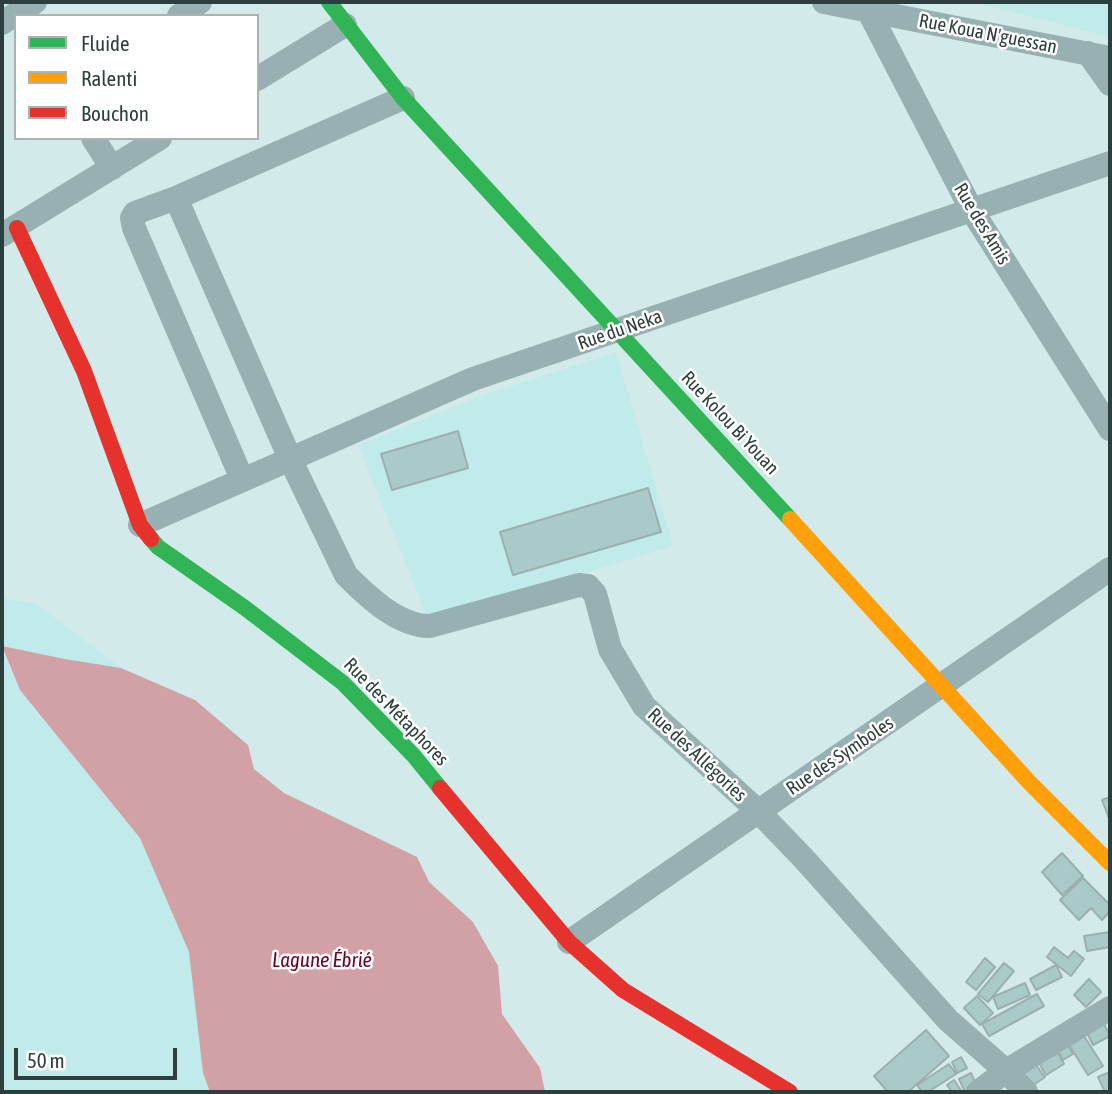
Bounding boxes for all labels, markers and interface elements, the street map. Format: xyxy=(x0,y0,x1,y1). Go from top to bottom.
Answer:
street label: Rue Koua N'guessan xyxy=(917,9,1059,59)
legend xyxy=(14,14,259,140)
text: Fluide xyxy=(81,31,130,55)
text: Ralenti xyxy=(81,66,137,90)
text: Bouchon xyxy=(81,101,149,125)
street label: Rue des Amis xyxy=(949,179,1015,269)
street label: Rue du Neka xyxy=(575,305,665,355)
street label: Rue Kolou Bi Youan xyxy=(676,367,784,479)
street label: Rue des Métaphores xyxy=(339,654,453,770)
street label: Rue des Allégories xyxy=(643,703,751,807)
street label: Rue des Symboles xyxy=(782,712,898,800)
water label: Lagune Ébrié xyxy=(272,947,372,973)
scale bar xyxy=(18,1034,180,1078)
text: 50 m xyxy=(27,1048,65,1072)

